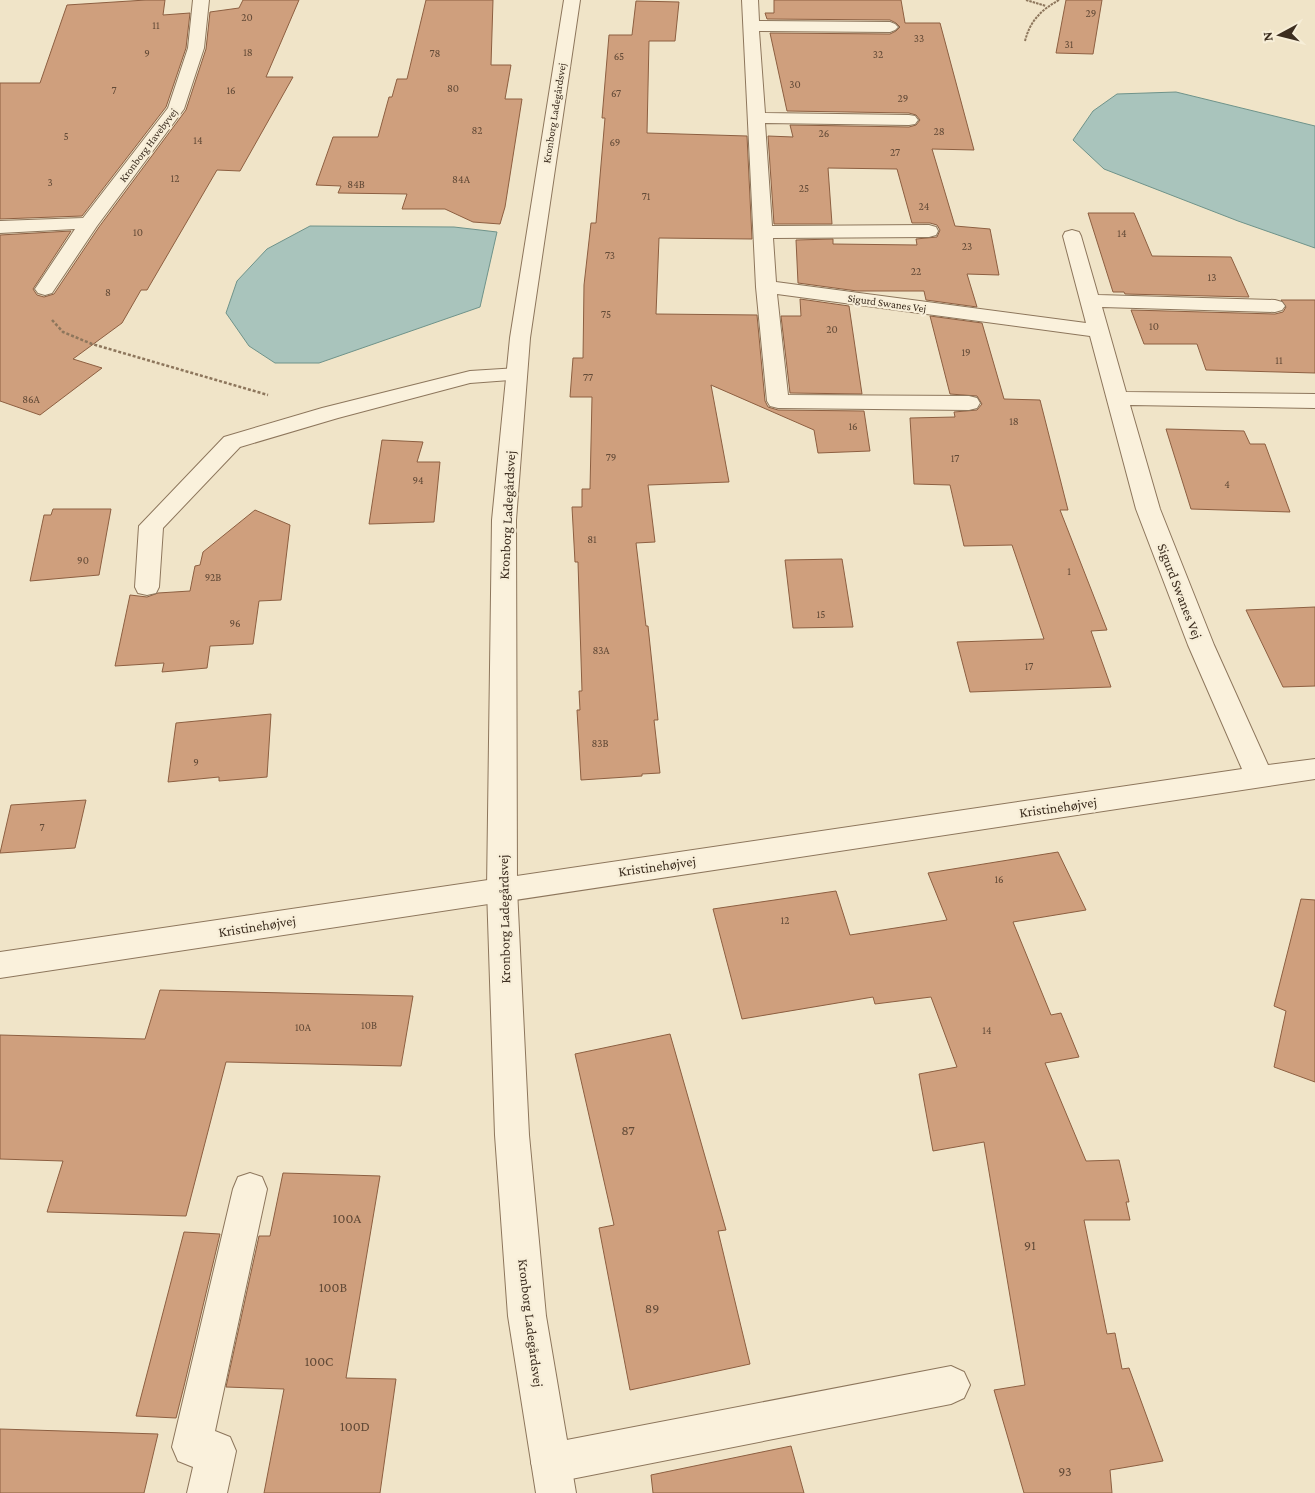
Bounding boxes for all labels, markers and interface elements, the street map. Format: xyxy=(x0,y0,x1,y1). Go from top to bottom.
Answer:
house number: 29 xyxy=(1086,7,1096,19)
north arrow xyxy=(1255,10,1305,60)
house number: 20 xyxy=(241,11,253,23)
house number: 11 xyxy=(152,19,160,31)
text: N xyxy=(1259,30,1276,42)
house number: 33 xyxy=(914,32,924,44)
house number: 31 xyxy=(1065,38,1074,50)
house number: 18 xyxy=(243,46,253,58)
house number: 9 xyxy=(144,47,150,59)
house number: 78 xyxy=(430,47,441,59)
house number: 32 xyxy=(873,48,883,60)
house number: 65 xyxy=(614,50,624,62)
street label: Kronborg Ladegårdsvej xyxy=(540,62,569,164)
house number: 30 xyxy=(789,78,801,90)
house number: 80 xyxy=(447,82,459,94)
house number: 7 xyxy=(111,84,117,96)
house number: 16 xyxy=(226,84,236,96)
house number: 67 xyxy=(611,87,621,99)
house number: 29 xyxy=(898,92,908,104)
street label: Kronborg Havebyvej xyxy=(116,106,181,185)
house number: 82 xyxy=(471,124,483,136)
house number: 28 xyxy=(933,125,945,137)
house number: 26 xyxy=(819,127,829,139)
house number: 5 xyxy=(63,130,69,142)
house number: 14 xyxy=(193,134,203,146)
house number: 69 xyxy=(610,136,620,148)
house number: 27 xyxy=(890,146,900,158)
house number: 12 xyxy=(171,172,179,184)
house number: 84A xyxy=(452,173,471,185)
house number: 3 xyxy=(47,176,53,188)
house number: 84B xyxy=(347,178,365,190)
house number: 25 xyxy=(799,182,809,194)
house number: 71 xyxy=(642,190,651,202)
house number: 24 xyxy=(919,200,930,212)
house number: 10 xyxy=(133,226,143,238)
house number: 14 xyxy=(1117,227,1127,239)
house number: 23 xyxy=(962,240,972,252)
house number: 73 xyxy=(605,249,615,261)
house number: 22 xyxy=(911,265,921,277)
house number: 13 xyxy=(1208,271,1216,283)
house number: 8 xyxy=(105,286,111,298)
street label: Sigurd Swanes Vej xyxy=(847,292,927,315)
house number: 75 xyxy=(601,308,611,320)
house number: 10 xyxy=(1149,320,1159,332)
house number: 20 xyxy=(826,323,838,335)
house number: 19 xyxy=(961,346,971,358)
house number: 11 xyxy=(1275,354,1283,366)
house number: 77 xyxy=(583,371,593,383)
house number: 86A xyxy=(22,393,41,405)
house number: 18 xyxy=(1009,415,1019,427)
house number: 16 xyxy=(848,420,858,432)
street label: Kronborg Ladegårdsvej xyxy=(496,450,519,580)
house number: 79 xyxy=(606,451,616,463)
house number: 17 xyxy=(951,452,959,464)
house number: 94 xyxy=(412,474,424,486)
house number: 4 xyxy=(1224,478,1230,490)
house number: 81 xyxy=(587,533,597,545)
street label: Sigurd Swanes Vej xyxy=(1154,541,1206,641)
house number: 90 xyxy=(77,554,89,566)
house number: 1 xyxy=(1067,565,1071,577)
house number: 92B xyxy=(205,571,221,583)
house number: 15 xyxy=(817,608,825,620)
house number: 96 xyxy=(229,617,241,629)
house number: 83A xyxy=(592,644,610,656)
house number: 17 xyxy=(1025,660,1033,672)
house number: 83B xyxy=(592,737,608,749)
house number: 9 xyxy=(193,756,199,768)
street label: Kristinehøjvej xyxy=(1018,794,1098,821)
house number: 7 xyxy=(39,821,45,833)
street label: Kristinehøjvej xyxy=(617,853,697,880)
street label: Kronborg Ladegårdsvej xyxy=(495,854,514,984)
house number: 16 xyxy=(994,873,1004,885)
street label: Kristinehøjvej xyxy=(217,912,297,941)
house number: 12 xyxy=(781,914,789,926)
house number: 10B xyxy=(361,1019,377,1031)
house number: 10A xyxy=(295,1021,312,1033)
house number: 14 xyxy=(982,1024,992,1036)
house number: 87 xyxy=(621,1122,635,1138)
house number: 100A xyxy=(333,1210,361,1226)
house number: 91 xyxy=(1024,1237,1036,1253)
street label: Kronborg Ladegårdsvej xyxy=(514,1258,547,1388)
house number: 100B xyxy=(319,1279,347,1295)
house number: 89 xyxy=(645,1300,659,1316)
house number: 100C xyxy=(305,1353,333,1369)
house number: 100D xyxy=(340,1418,370,1434)
house number: 93 xyxy=(1058,1463,1072,1479)

